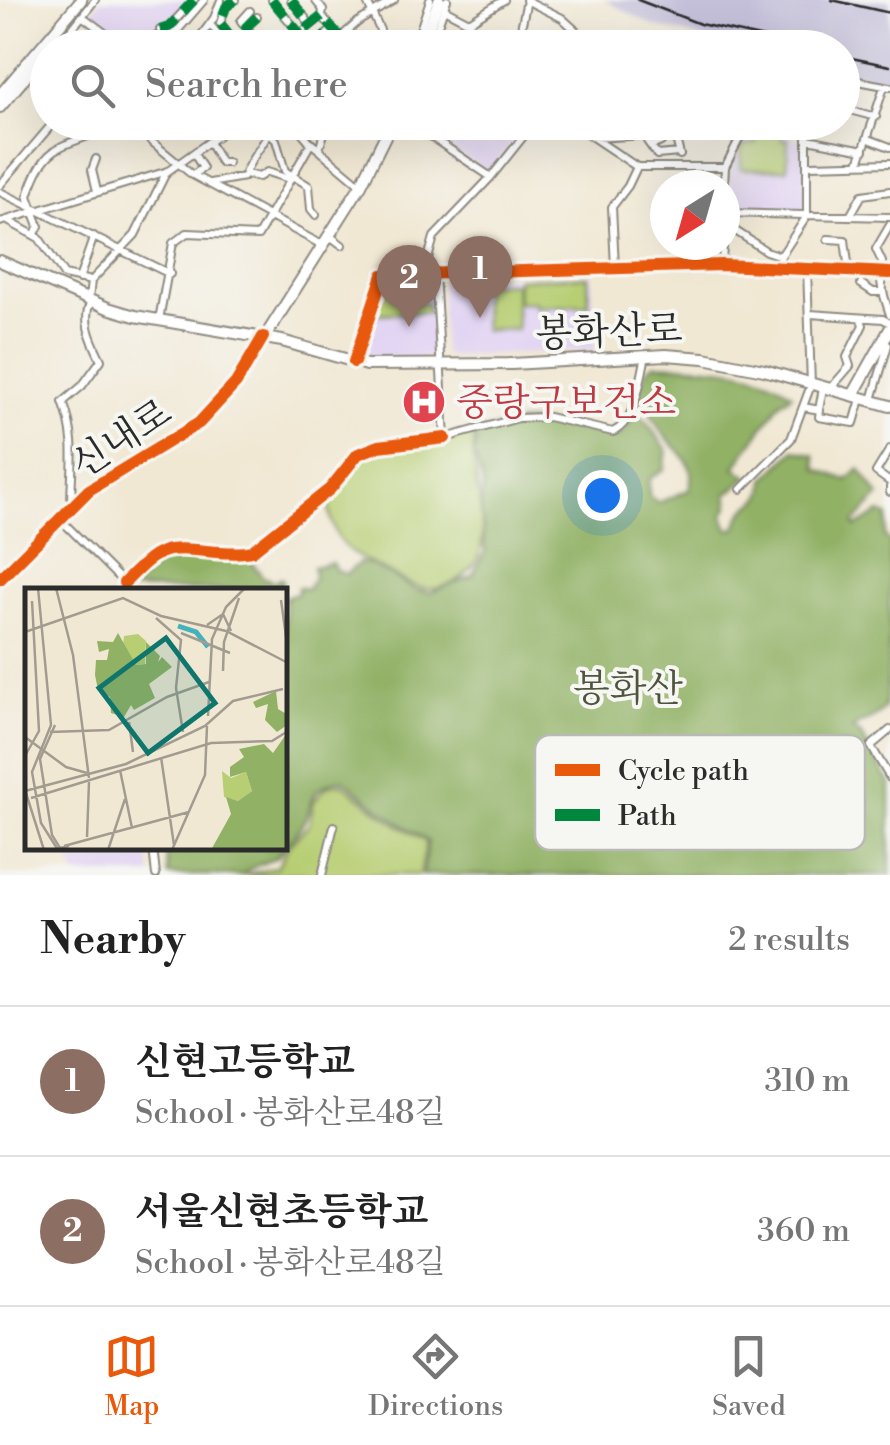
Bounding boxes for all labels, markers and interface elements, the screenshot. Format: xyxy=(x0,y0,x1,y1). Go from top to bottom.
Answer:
search box xyxy=(30,30,860,140)
icon: search xyxy=(65,58,120,113)
text: Search here xyxy=(145,62,348,109)
north arrow xyxy=(650,170,740,260)
pin: 1 xyxy=(448,236,512,318)
pin: 2 xyxy=(376,245,442,327)
street label: 봉화산로 xyxy=(535,306,683,359)
hospital icon: 중랑구보건소 xyxy=(401,379,447,425)
place label: 중랑구보건소 xyxy=(456,380,676,427)
street label: 신내로 xyxy=(63,390,181,489)
your location xyxy=(577,470,628,521)
inset map xyxy=(25,588,288,850)
park label: 봉화산 xyxy=(573,666,683,713)
legend xyxy=(535,735,865,850)
text: Cycle path xyxy=(618,754,749,789)
text: Path xyxy=(618,799,677,834)
text: Nearby xyxy=(40,914,185,967)
text: 2 results xyxy=(728,920,850,960)
text: 신현고등학교 xyxy=(135,1039,355,1086)
text: 1 xyxy=(65,1061,80,1101)
text: 310 m xyxy=(764,1061,850,1101)
text: School · 봉화산로48길 xyxy=(135,1093,446,1133)
text: 서울신현초등학교 xyxy=(135,1189,429,1236)
text: 2 xyxy=(62,1211,83,1251)
text: 360 m xyxy=(757,1211,850,1251)
text: School · 봉화산로48길 xyxy=(135,1243,446,1283)
tab: Map xyxy=(104,1329,159,1424)
tab: Directions xyxy=(368,1329,503,1424)
tab: Saved xyxy=(712,1329,786,1424)

